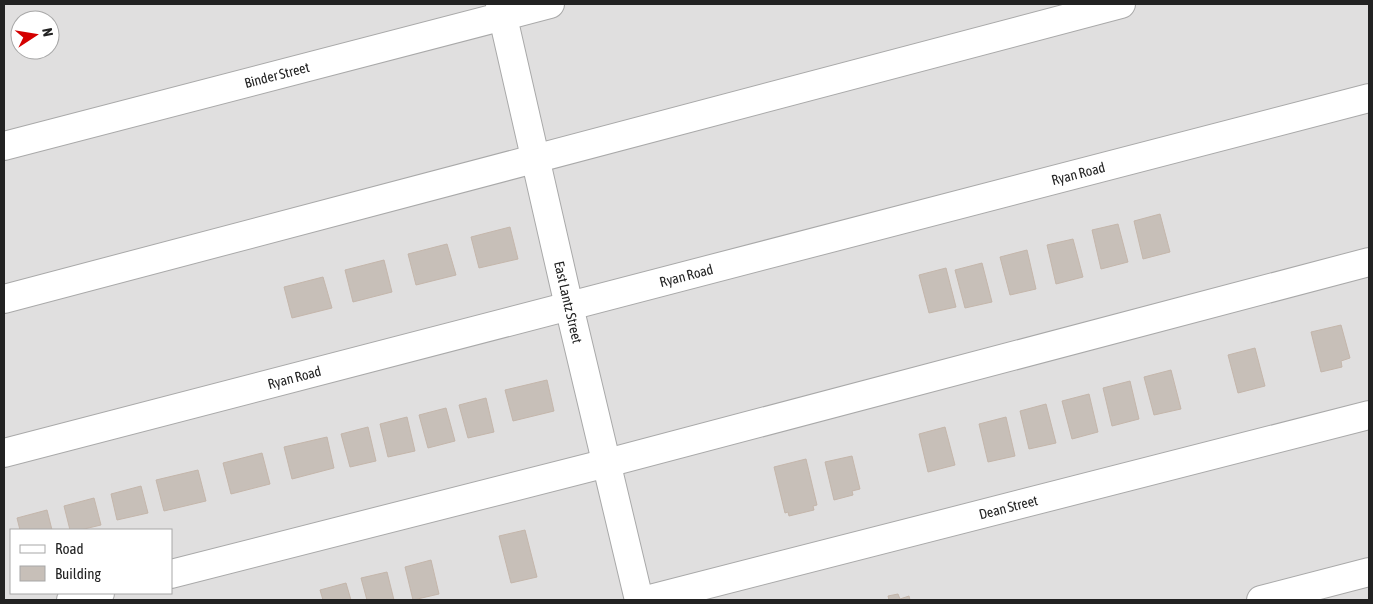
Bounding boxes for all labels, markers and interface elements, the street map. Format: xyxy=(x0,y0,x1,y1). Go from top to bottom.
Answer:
north arrow xyxy=(10,10,60,60)
text: N xyxy=(39,27,56,38)
street label: Binder Street xyxy=(243,59,311,91)
street label: Ryan Road xyxy=(1050,159,1107,188)
street label: East Lantz Street xyxy=(551,260,586,345)
street label: Ryan Road xyxy=(658,261,715,290)
street label: Ryan Road xyxy=(266,363,323,392)
street label: Dean Street xyxy=(977,492,1039,523)
legend xyxy=(10,529,172,594)
text: Road xyxy=(55,540,84,557)
text: Building xyxy=(55,565,101,582)

